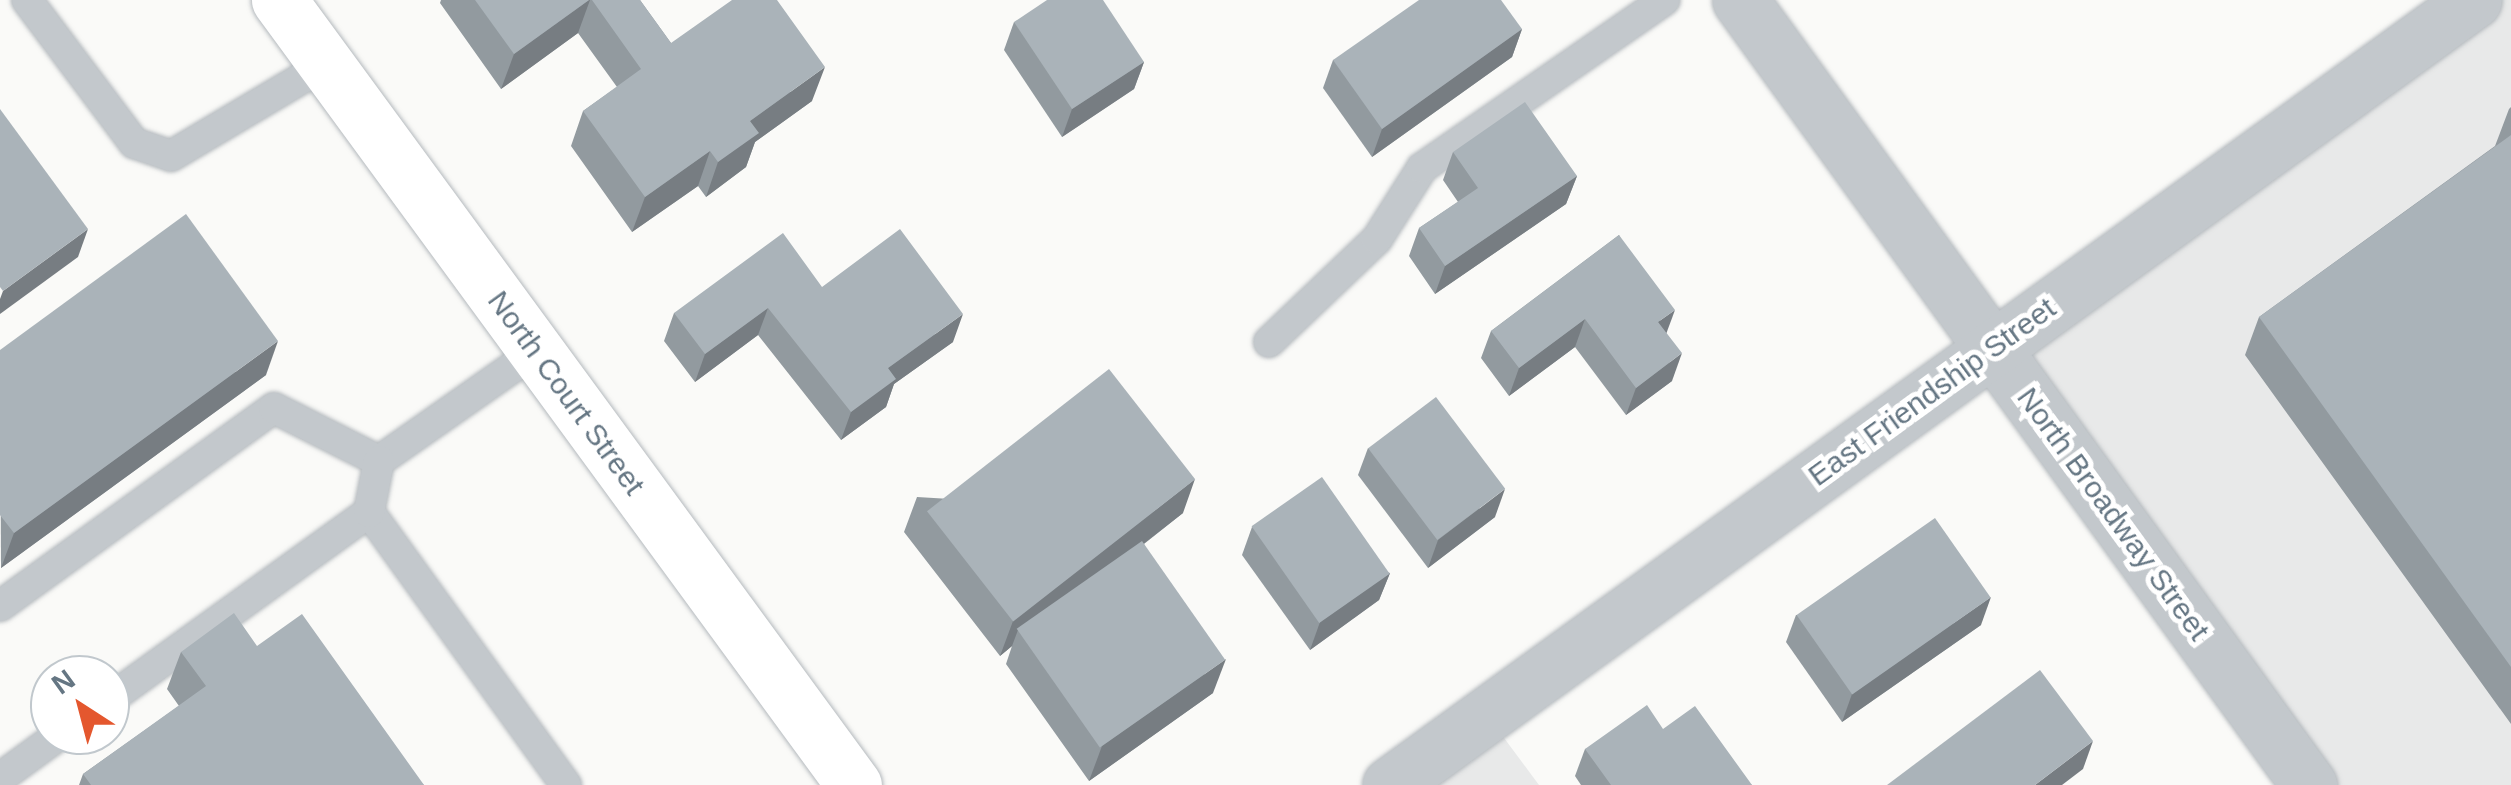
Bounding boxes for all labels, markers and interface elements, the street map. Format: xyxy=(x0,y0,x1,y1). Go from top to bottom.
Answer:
street label: North Court Street xyxy=(480,284,652,502)
street label: East Friendship Street xyxy=(1801,290,2063,494)
street label: North Broadway Street xyxy=(2009,381,2217,647)
north arrow xyxy=(30,655,130,755)
text: N xyxy=(46,663,81,700)

